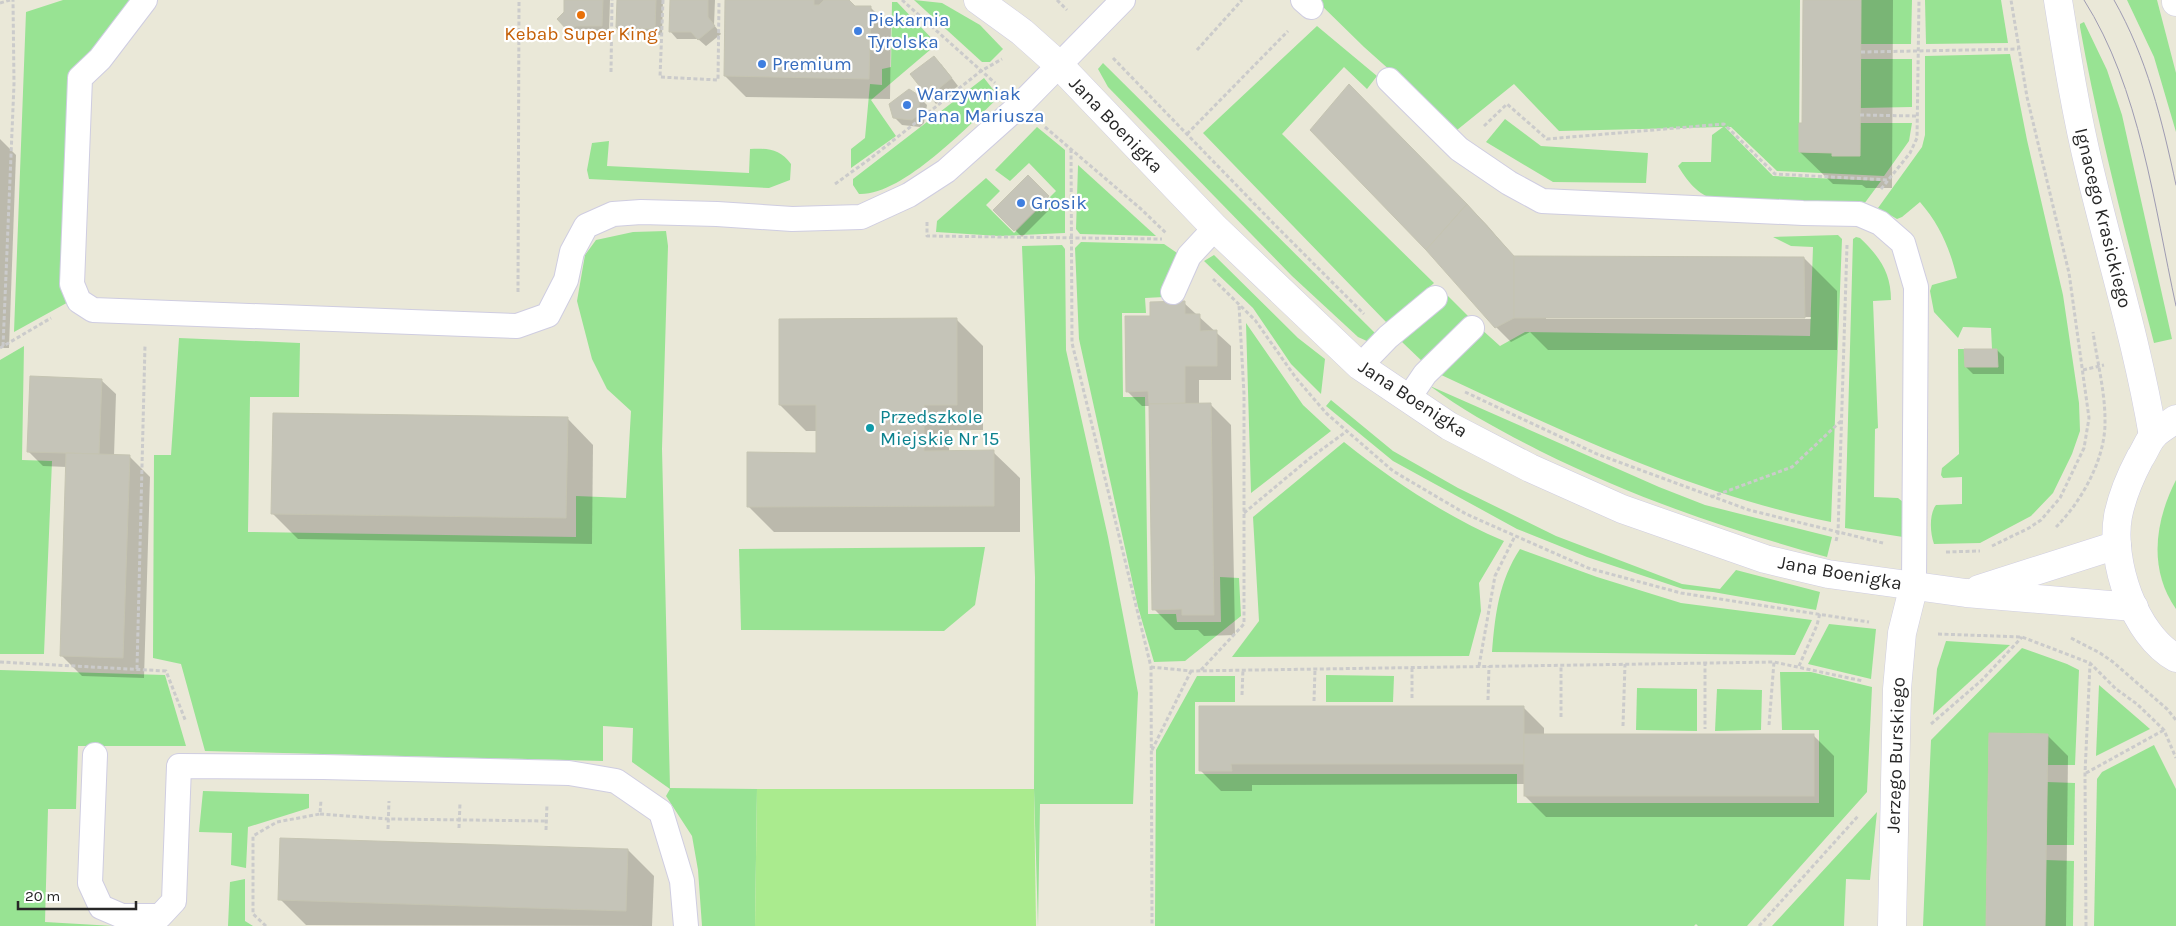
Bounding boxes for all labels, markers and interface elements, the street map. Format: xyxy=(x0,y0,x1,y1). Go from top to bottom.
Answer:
marker: Kebab Super King xyxy=(575,9,587,21)
place label: Piekarnia Tyrolska xyxy=(868,9,950,53)
place label: Kebab Super King xyxy=(504,23,658,45)
marker: Piekarnia Tyrolska xyxy=(852,25,864,37)
place label: Premium xyxy=(772,53,852,75)
marker: Premium xyxy=(756,58,768,70)
street label: Jana Boenigka xyxy=(1064,72,1168,178)
place label: Warzywniak Pana Mariusza xyxy=(917,83,1044,127)
marker: Warzywniak Pana Mariusza xyxy=(901,99,913,111)
street label: Ignacego Krasickiego xyxy=(2070,126,2136,310)
place label: Grosik xyxy=(1031,192,1087,214)
marker: Grosik xyxy=(1015,197,1027,209)
street label: Jana Boenigka xyxy=(1354,356,1472,442)
place label: Przedszkole Miejskie Nr 15 xyxy=(880,406,999,450)
marker: Przedszkole Miejskie Nr 15 xyxy=(864,422,876,434)
street label: Jana Boenigka xyxy=(1776,551,1904,595)
street label: Jerzego Burskiego xyxy=(1882,677,1910,833)
scale bar xyxy=(18,878,135,910)
text: 20 m xyxy=(25,887,60,905)

